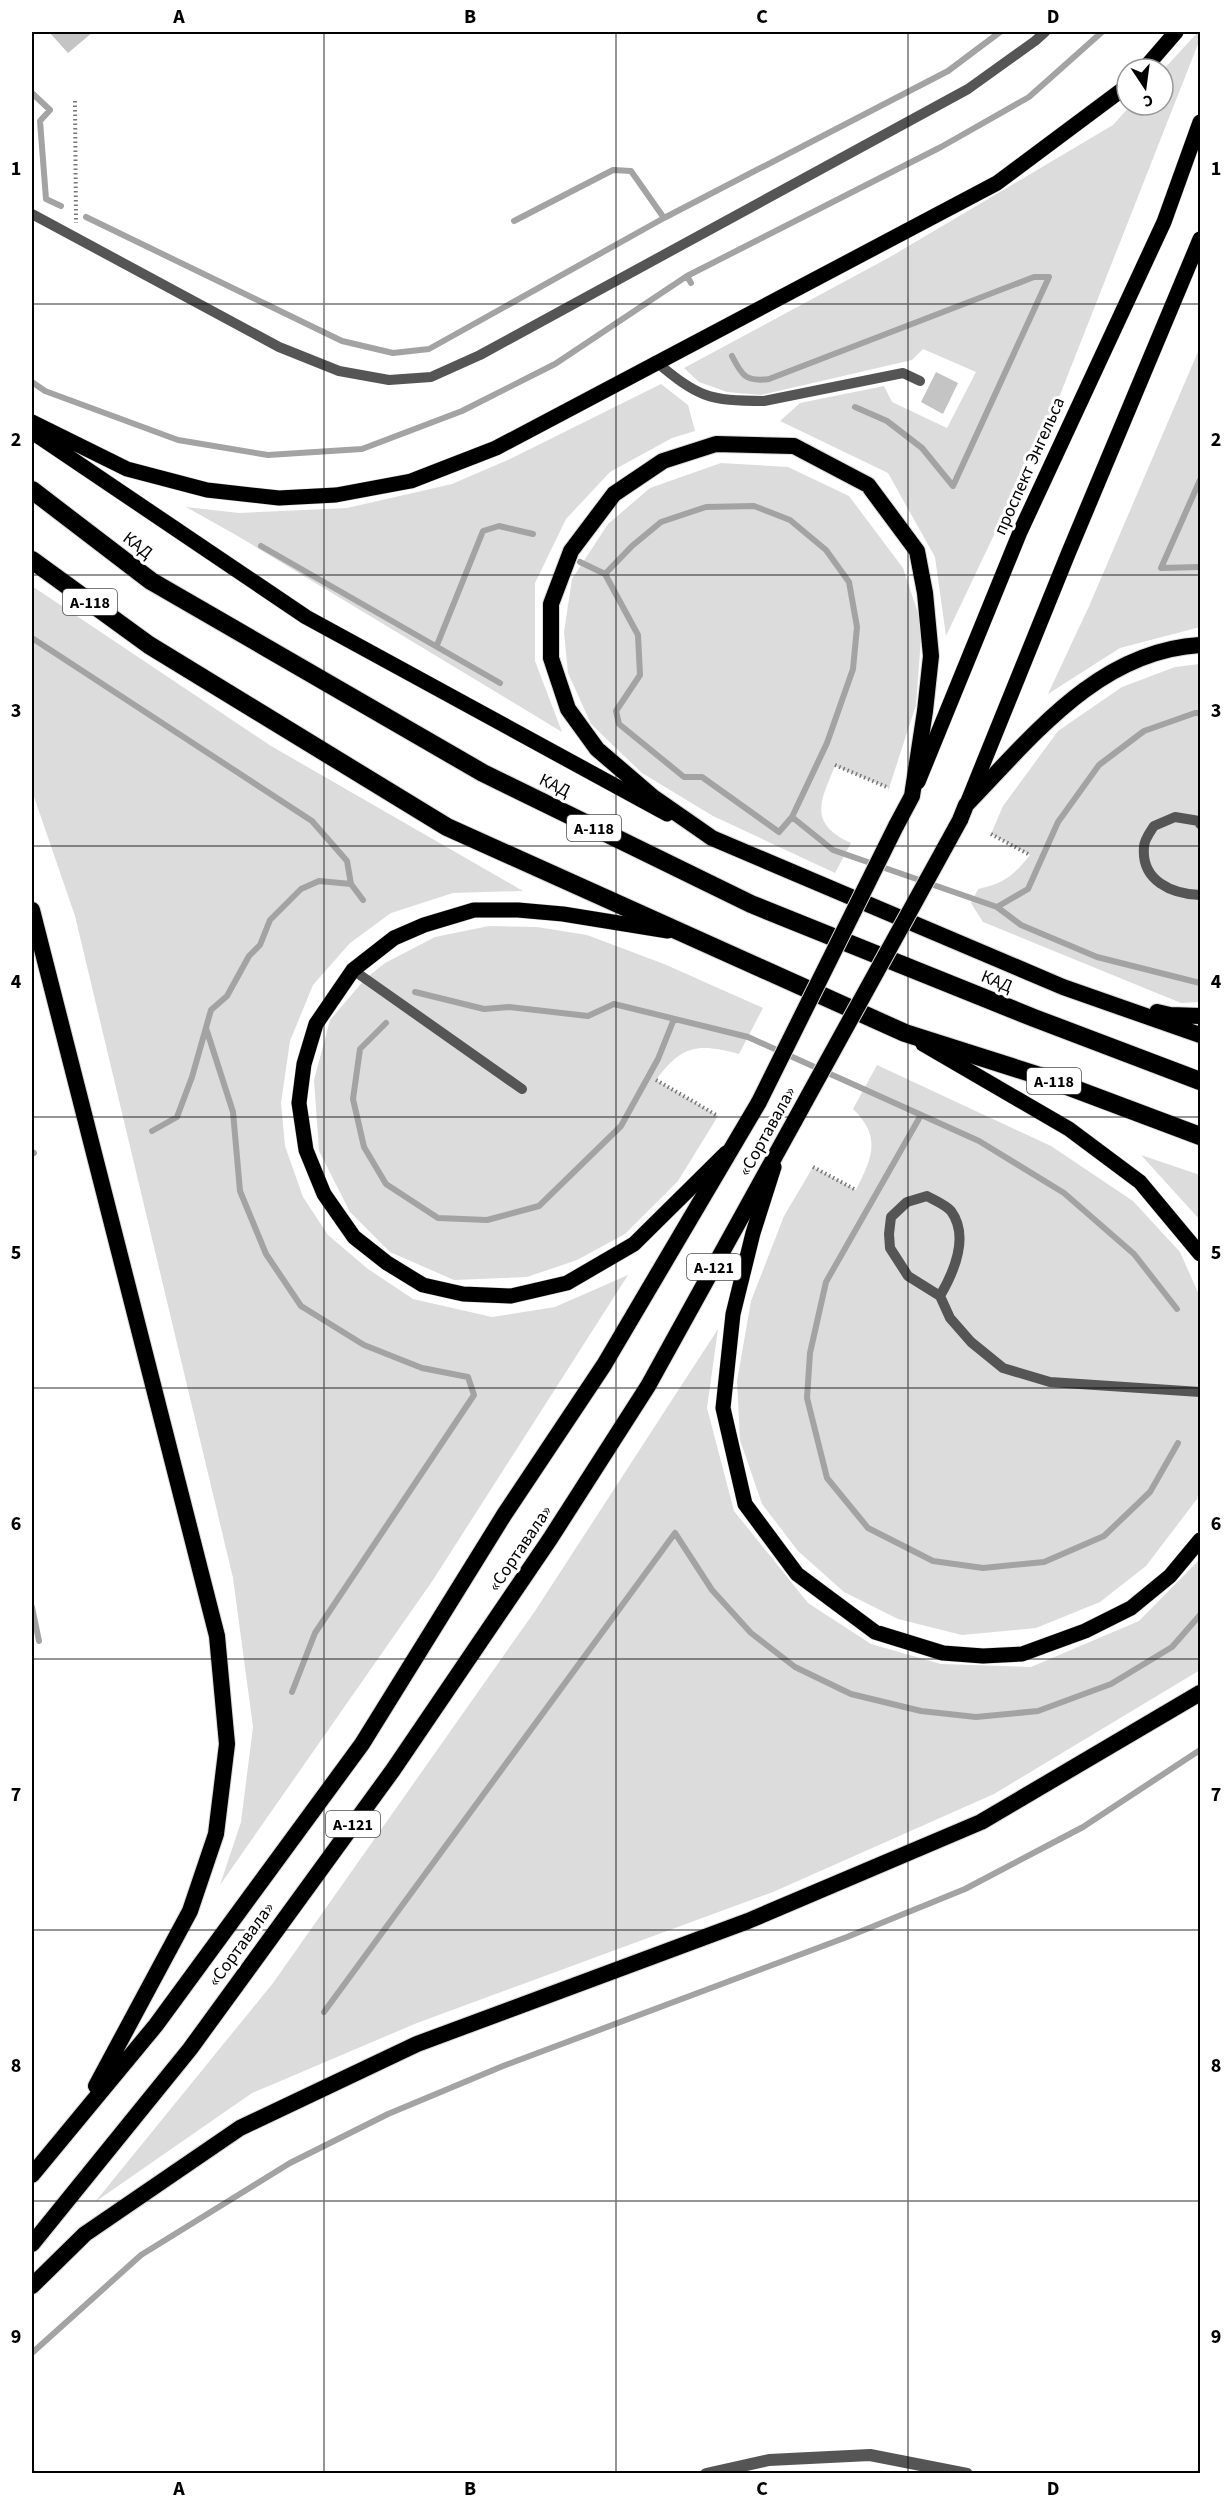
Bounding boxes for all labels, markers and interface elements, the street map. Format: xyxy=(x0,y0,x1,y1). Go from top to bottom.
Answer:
text: A xyxy=(172,3,185,31)
text: B xyxy=(464,3,476,31)
text: C xyxy=(756,3,768,31)
text: D xyxy=(1047,3,1059,31)
north arrow xyxy=(1115,57,1175,117)
text: С xyxy=(1141,89,1155,112)
text: 1 xyxy=(11,155,21,183)
text: 1 xyxy=(1211,155,1221,183)
street label: проспект Энгельса xyxy=(988,393,1071,539)
text: 2 xyxy=(11,426,21,454)
text: 2 xyxy=(1211,426,1221,454)
street label: КАД xyxy=(117,526,158,565)
road number: А-118 xyxy=(63,589,117,615)
text: 3 xyxy=(11,697,21,725)
text: 3 xyxy=(1211,697,1221,725)
street label: КАД xyxy=(535,767,575,804)
road number: А-118 xyxy=(567,815,621,841)
street label: КАД xyxy=(977,964,1017,999)
text: 4 xyxy=(11,968,22,996)
text: 4 xyxy=(1211,968,1222,996)
road number: А-118 xyxy=(1027,1068,1081,1094)
street label: «Сортавала» xyxy=(733,1082,802,1181)
text: 5 xyxy=(11,1239,21,1267)
text: 5 xyxy=(1211,1239,1221,1267)
road number: А-121 xyxy=(687,1254,741,1280)
street label: «Сортавала» xyxy=(482,1500,558,1596)
text: 6 xyxy=(11,1510,21,1538)
text: 6 xyxy=(1211,1510,1221,1538)
text: 7 xyxy=(11,1781,21,1809)
text: 7 xyxy=(1211,1781,1221,1809)
road number: А-121 xyxy=(326,1811,380,1837)
street label: «Сортавала» xyxy=(202,1897,281,1992)
text: 8 xyxy=(11,2052,21,2080)
text: 8 xyxy=(1211,2052,1221,2080)
text: 9 xyxy=(11,2323,21,2351)
text: 9 xyxy=(1211,2323,1221,2351)
text: A xyxy=(172,2475,185,2503)
text: B xyxy=(464,2475,476,2503)
text: C xyxy=(756,2475,768,2503)
text: D xyxy=(1047,2475,1059,2503)

